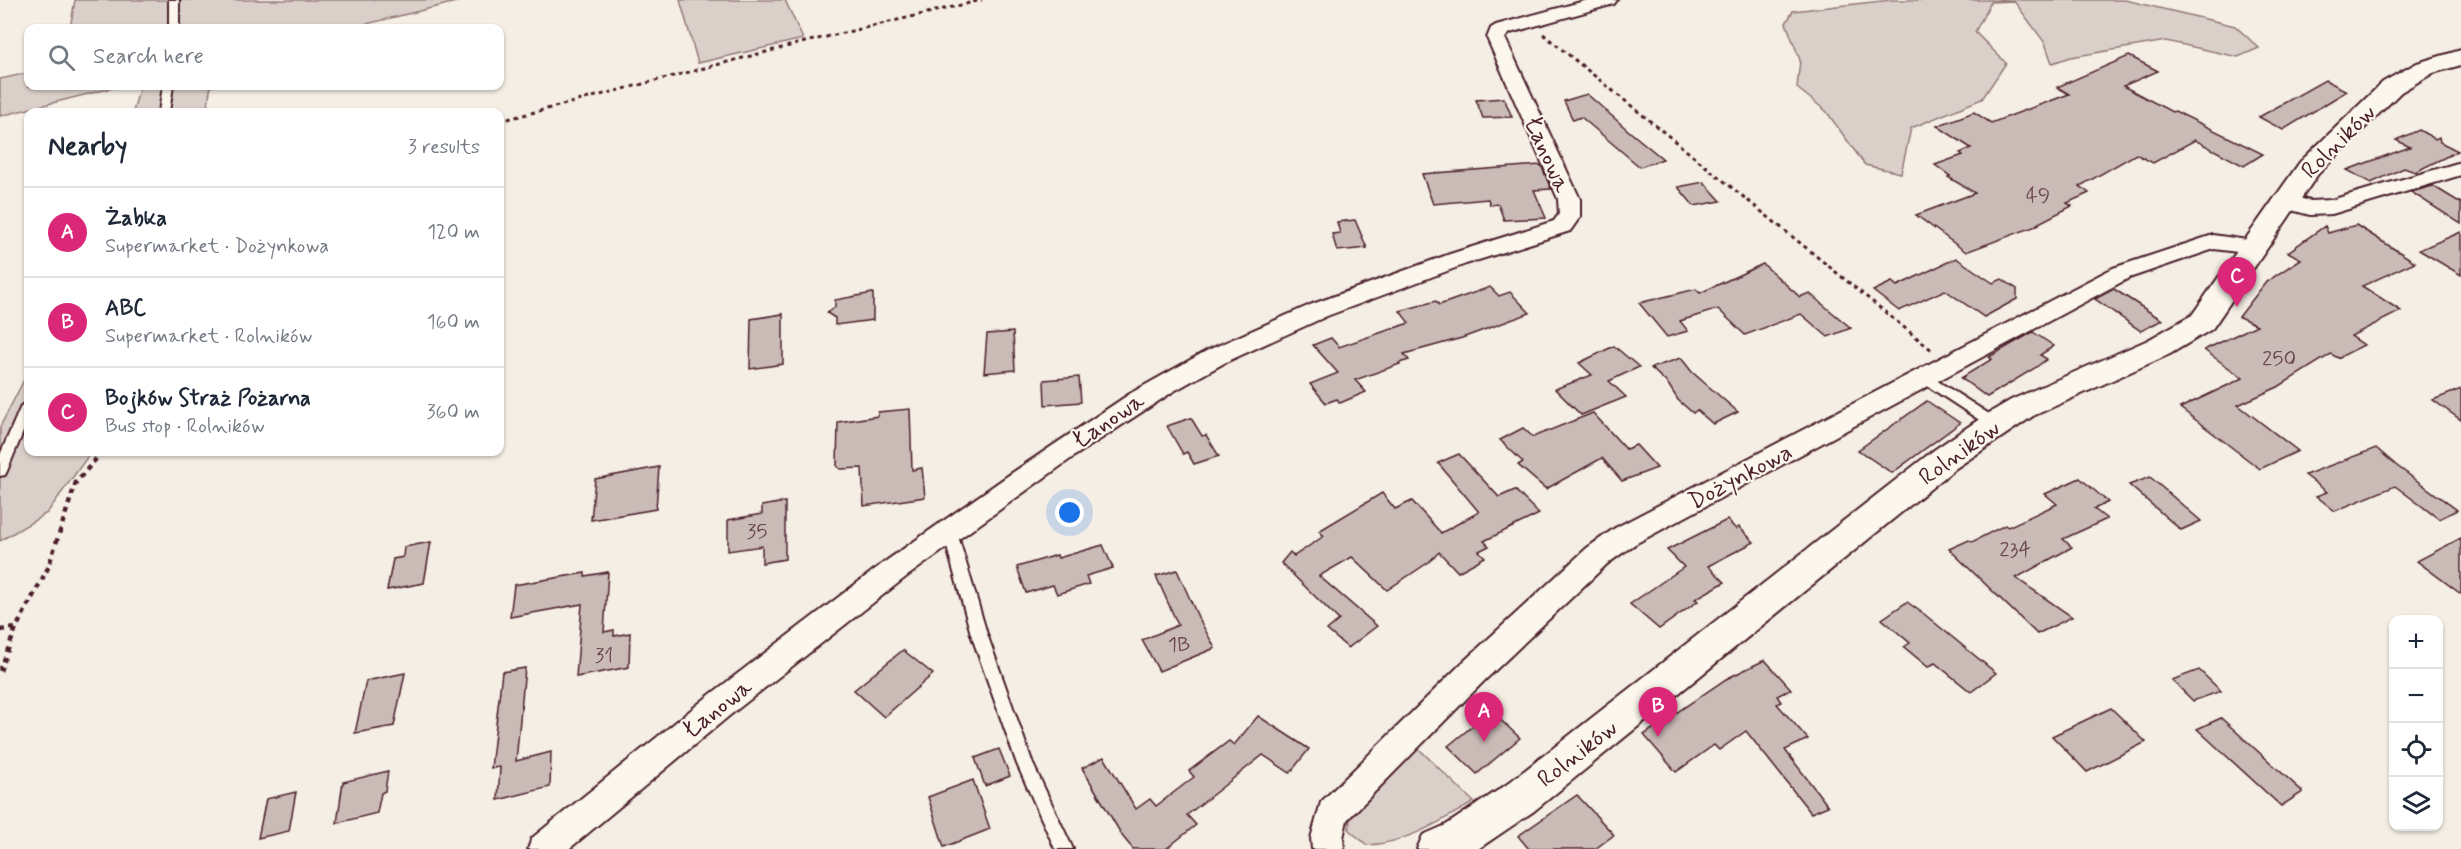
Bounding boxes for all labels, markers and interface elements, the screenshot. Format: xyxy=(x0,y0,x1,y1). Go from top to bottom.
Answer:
search box xyxy=(24,24,504,90)
icon: search xyxy=(45,41,78,74)
text: Search here xyxy=(93,43,204,71)
street label: Rolników xyxy=(2295,98,2383,186)
street label: Łanowa xyxy=(1516,112,1577,198)
text: Nearby xyxy=(48,130,127,164)
text: 3 results xyxy=(408,134,480,161)
house number: 49 xyxy=(2026,182,2050,210)
text: Żabka xyxy=(105,205,167,233)
text: A xyxy=(61,219,74,246)
text: 120 m xyxy=(427,219,480,246)
text: Supermarket · Dożynkowa xyxy=(105,233,329,260)
pin: C xyxy=(2218,258,2256,307)
text: ABC xyxy=(105,295,146,323)
text: B xyxy=(61,309,74,336)
text: 160 m xyxy=(427,309,480,336)
text: Supermarket · Rolników xyxy=(105,323,312,350)
house number: 250 xyxy=(2262,345,2296,373)
text: Bojków Straż Pożarna xyxy=(105,385,311,413)
street label: Łanowa xyxy=(1067,386,1151,456)
text: C xyxy=(60,399,75,426)
text: 360 m xyxy=(427,399,480,426)
text: Bus stop · Rolników xyxy=(105,413,264,440)
street label: Rolników xyxy=(1913,413,2007,493)
street label: Dożynkowa xyxy=(1683,437,1798,518)
your location xyxy=(1055,498,1084,527)
house number: 35 xyxy=(747,518,767,546)
house number: 234 xyxy=(1999,536,2031,564)
map controls xyxy=(2389,615,2443,831)
button: + xyxy=(2389,615,2443,669)
house number: 1B xyxy=(1168,631,1190,659)
house number: 31 xyxy=(595,642,613,670)
button: − xyxy=(2389,669,2443,723)
street label: Łanowa xyxy=(677,672,759,746)
pin: B xyxy=(1638,688,1678,737)
pin: A xyxy=(1464,692,1504,742)
street label: Rolników xyxy=(1532,713,1624,795)
button: locate xyxy=(2389,723,2443,777)
button: layers xyxy=(2389,777,2443,831)

